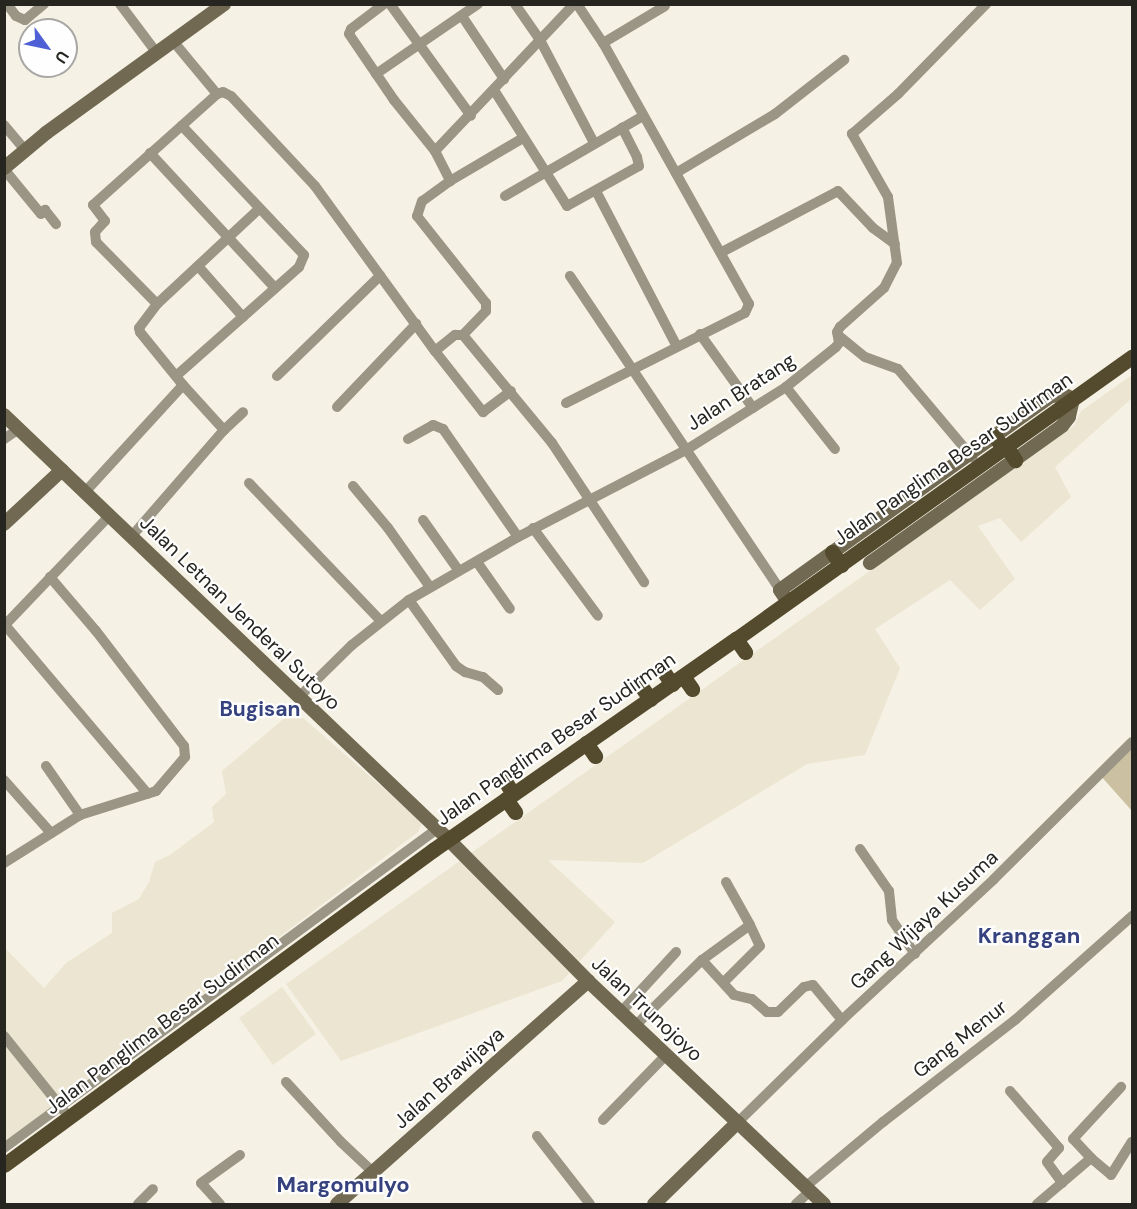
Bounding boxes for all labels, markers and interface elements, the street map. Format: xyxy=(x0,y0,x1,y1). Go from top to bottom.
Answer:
north arrow xyxy=(18,18,78,78)
text: U xyxy=(50,47,74,67)
street label: Jalan Bratang xyxy=(682,348,800,436)
street label: Jalan Panglima Besar Sudirman xyxy=(829,367,1077,551)
street label: Jalan Letnan Jenderal Sutoyo xyxy=(135,511,345,715)
street label: Jalan Panglima Besar Sudirman xyxy=(432,647,680,831)
district label: Bugisan xyxy=(219,696,301,722)
street label: Gang Wijaya Kusuma xyxy=(845,845,1003,995)
district label: Kranggan xyxy=(978,923,1080,949)
street label: Jalan Panglima Besar Sudirman xyxy=(41,928,283,1120)
street label: Jalan Trunojoyo xyxy=(586,951,708,1067)
street label: Gang Menur xyxy=(908,995,1012,1083)
street label: Jalan Brawijaya xyxy=(389,1022,509,1134)
district label: Margomulyo xyxy=(276,1172,410,1198)

